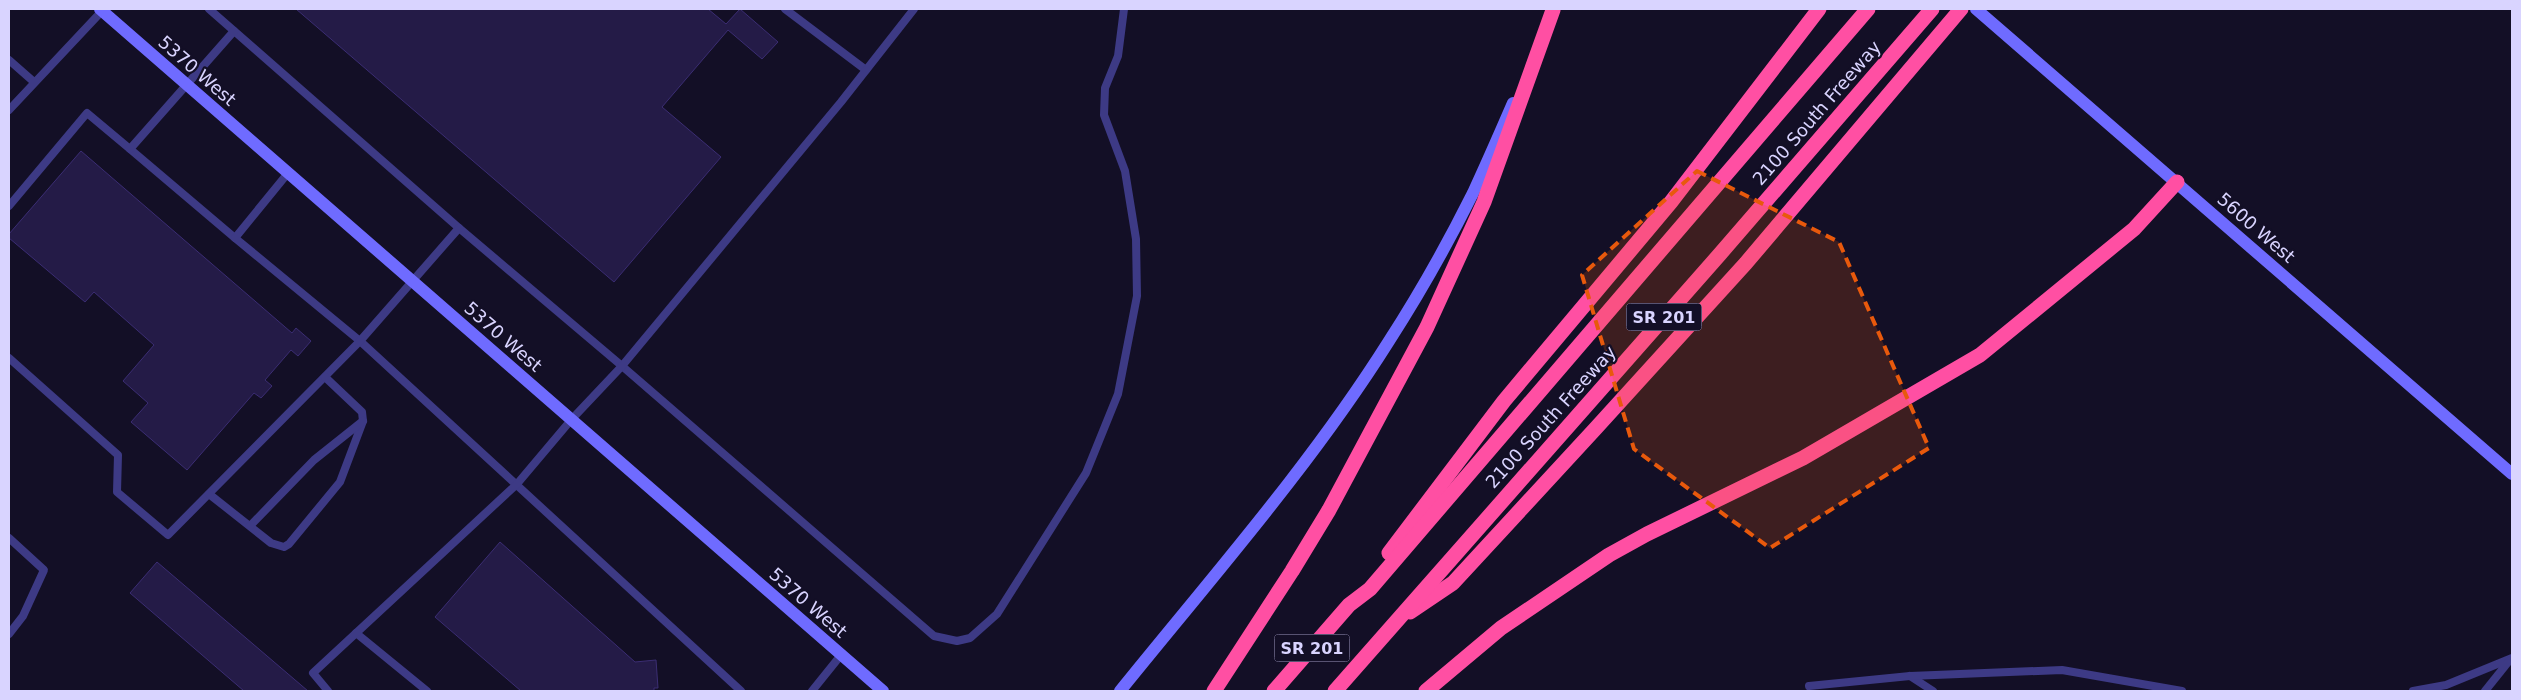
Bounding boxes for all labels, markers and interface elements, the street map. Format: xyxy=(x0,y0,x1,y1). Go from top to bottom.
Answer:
street label: 5370 West xyxy=(154,31,240,110)
street label: 2100 South Freeway xyxy=(1748,36,1885,189)
street label: 5600 West xyxy=(2213,188,2299,267)
street label: 5370 West xyxy=(460,297,546,376)
road number: SR 201 xyxy=(1626,304,1702,330)
street label: 2100 South Freeway xyxy=(1481,341,1620,492)
street label: 5370 West xyxy=(765,563,851,642)
road number: SR 201 xyxy=(1274,634,1350,661)

